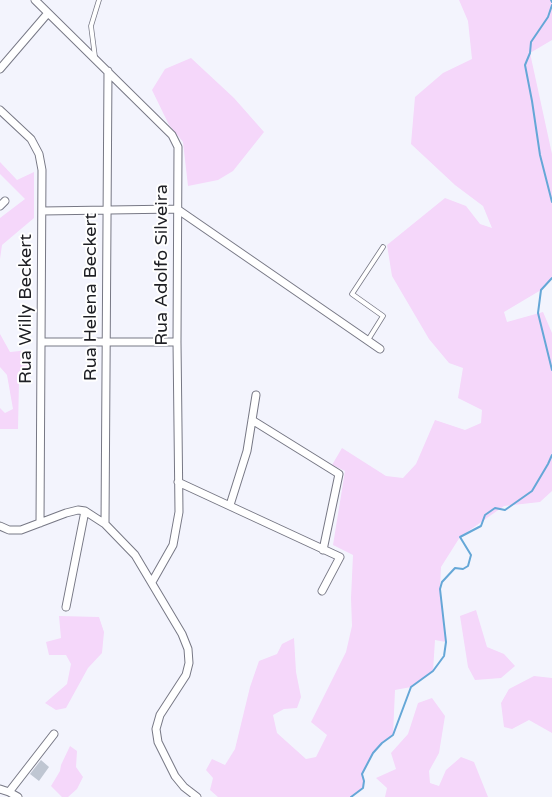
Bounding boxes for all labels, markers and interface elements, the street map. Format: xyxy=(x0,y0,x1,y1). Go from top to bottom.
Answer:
street label: Rua Adolfo Silveira xyxy=(151,184,173,346)
street label: Rua Helena Beckert xyxy=(80,213,102,381)
street label: Rua Willy Beckert xyxy=(15,234,37,384)

